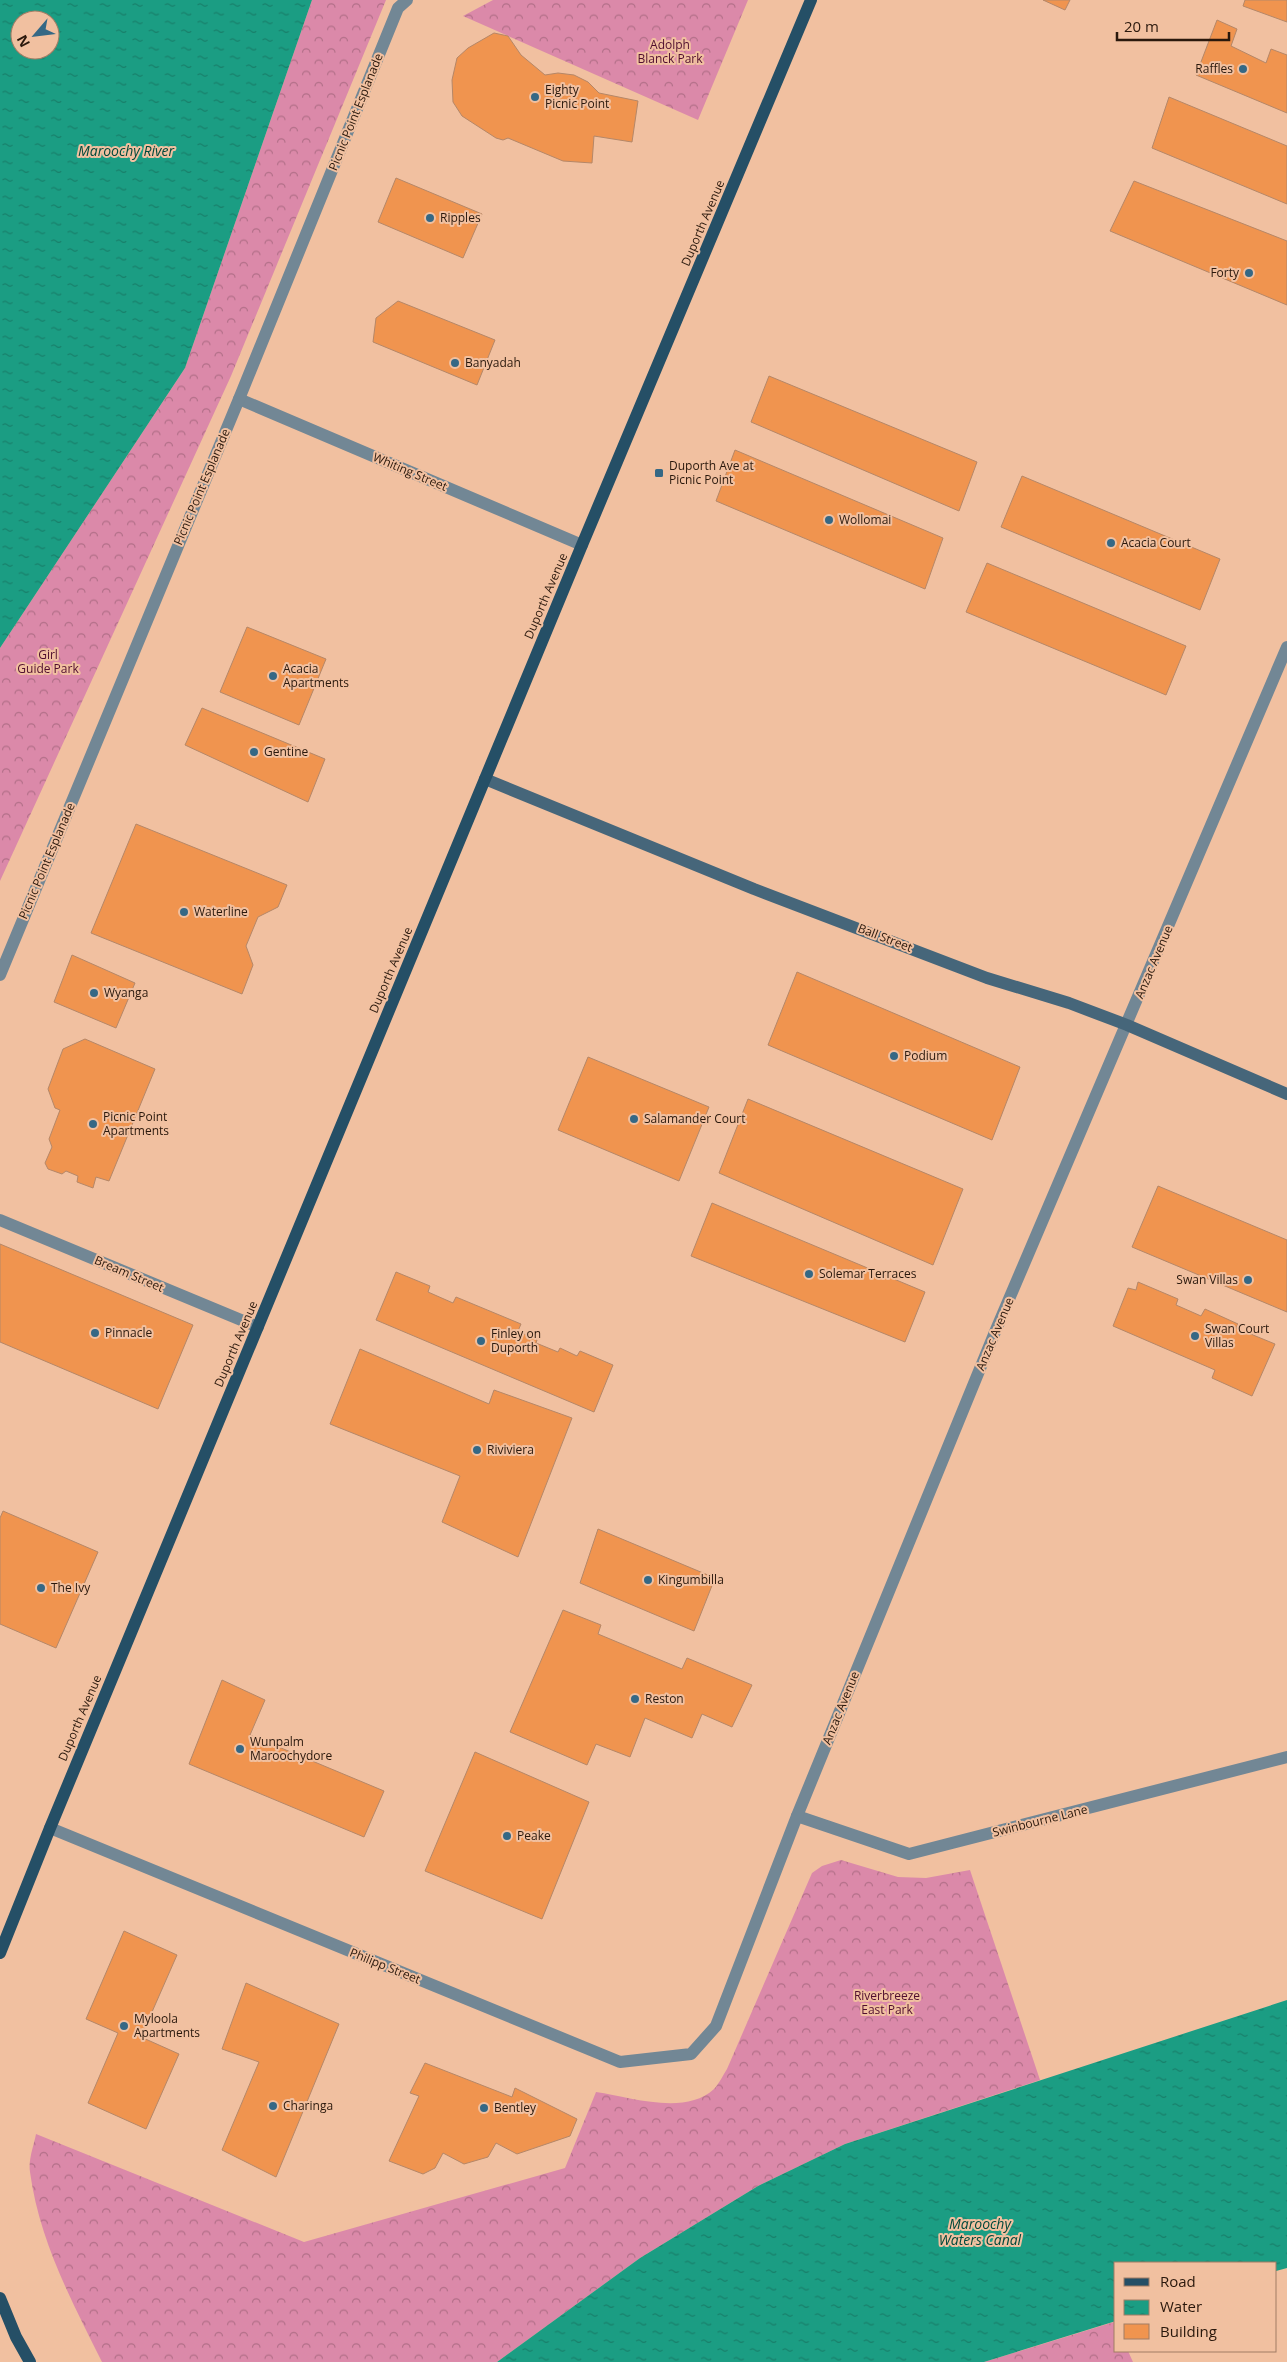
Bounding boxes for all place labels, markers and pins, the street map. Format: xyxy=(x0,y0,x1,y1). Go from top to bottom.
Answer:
place label: Raffles xyxy=(1195,60,1233,77)
marker: Raffles xyxy=(1237,63,1249,75)
place label: Eighty Picnic Point xyxy=(545,81,609,112)
marker: Eighty Picnic Point xyxy=(529,91,541,103)
place label: Ripples xyxy=(440,209,481,226)
marker: Ripples xyxy=(424,212,436,224)
place label: Forty xyxy=(1210,264,1240,281)
marker: Forty xyxy=(1243,267,1255,279)
place label: Banyadah xyxy=(465,354,521,371)
marker: Banyadah xyxy=(449,357,461,369)
place label: Duporth Ave at Picnic Point xyxy=(669,457,754,488)
marker: Duporth Ave at Picnic Point xyxy=(653,467,665,479)
place label: Wollomai xyxy=(839,511,891,528)
marker: Wollomai xyxy=(823,514,835,526)
place label: Acacia Court xyxy=(1121,534,1191,551)
marker: Acacia Court xyxy=(1105,537,1117,549)
place label: Acacia Apartments xyxy=(283,660,349,691)
marker: Acacia Apartments xyxy=(267,670,279,682)
place label: Gentine xyxy=(264,743,308,760)
marker: Gentine xyxy=(248,746,260,758)
place label: Waterline xyxy=(194,903,248,920)
marker: Waterline xyxy=(178,906,190,918)
place label: Wyanga xyxy=(104,984,148,1001)
marker: Wyanga xyxy=(88,987,100,999)
place label: Podium xyxy=(904,1047,947,1064)
marker: Podium xyxy=(888,1050,900,1062)
place label: Picnic Point Apartments xyxy=(103,1108,169,1139)
place label: Salamander Court xyxy=(644,1110,746,1127)
marker: Salamander Court xyxy=(628,1113,640,1125)
marker: Picnic Point Apartments xyxy=(87,1118,99,1130)
place label: Solemar Terraces xyxy=(819,1265,917,1282)
marker: Solemar Terraces xyxy=(803,1268,815,1280)
place label: Swan Villas xyxy=(1176,1271,1238,1288)
marker: Swan Villas xyxy=(1242,1274,1254,1286)
place label: Swan Court Villas xyxy=(1205,1320,1269,1351)
place label: Pinnacle xyxy=(105,1324,152,1341)
place label: Finley on Duporth xyxy=(491,1325,541,1356)
marker: Pinnacle xyxy=(89,1327,101,1339)
marker: Swan Court Villas xyxy=(1189,1330,1201,1342)
marker: Finley on Duporth xyxy=(475,1335,487,1347)
place label: Riviviera xyxy=(487,1441,534,1458)
marker: Riviviera xyxy=(471,1444,483,1456)
place label: Kingumbilla xyxy=(658,1571,724,1588)
marker: Kingumbilla xyxy=(642,1574,654,1586)
place label: The Ivy xyxy=(51,1579,91,1596)
marker: The Ivy xyxy=(35,1582,47,1594)
place label: Reston xyxy=(645,1690,684,1707)
marker: Reston xyxy=(629,1693,641,1705)
place label: Wunpalm Maroochydore xyxy=(250,1733,332,1764)
marker: Wunpalm Maroochydore xyxy=(234,1743,246,1755)
place label: Peake xyxy=(517,1827,551,1844)
marker: Peake xyxy=(501,1830,513,1842)
place label: Myloola Apartments xyxy=(134,2010,200,2041)
marker: Myloola Apartments xyxy=(118,2020,130,2032)
place label: Charinga xyxy=(283,2097,333,2114)
place label: Bentley xyxy=(494,2099,537,2116)
marker: Charinga xyxy=(267,2100,279,2112)
marker: Bentley xyxy=(478,2102,490,2114)

